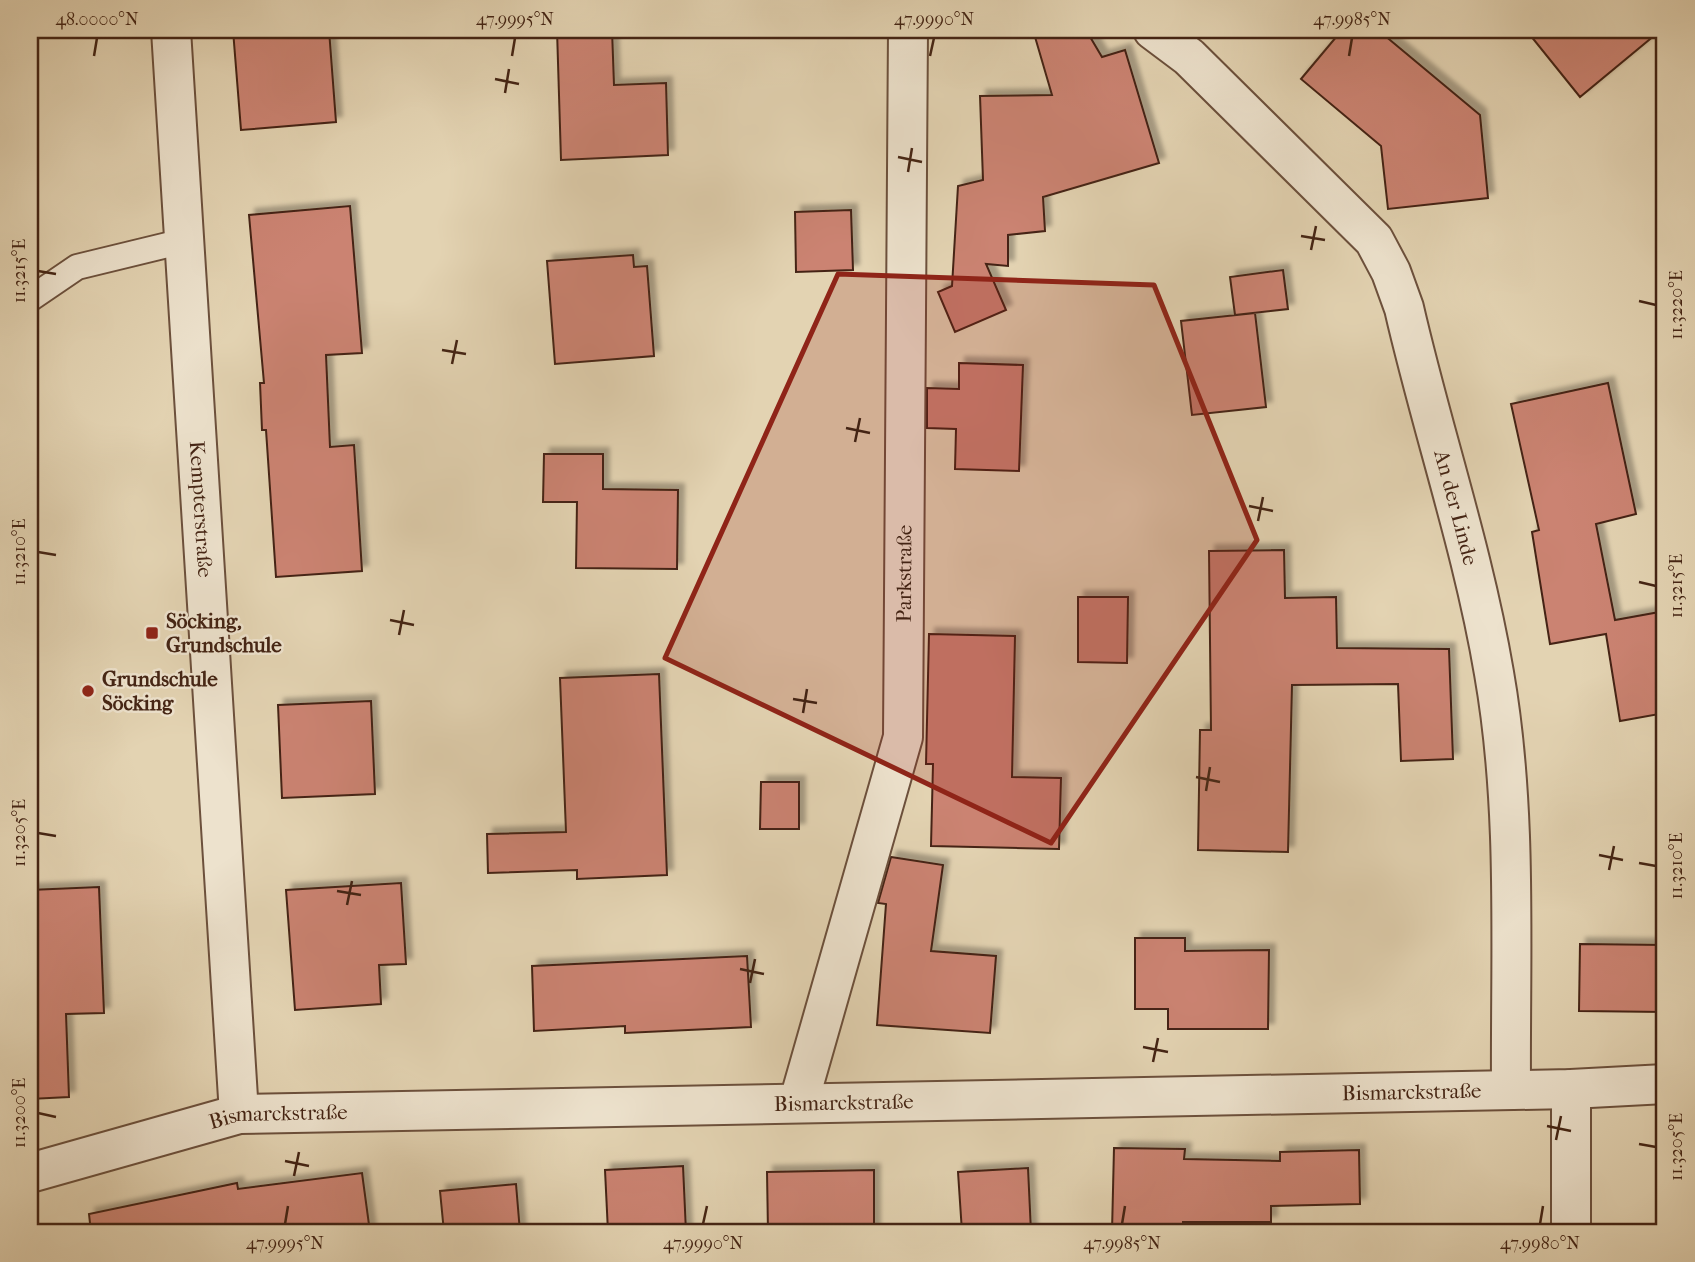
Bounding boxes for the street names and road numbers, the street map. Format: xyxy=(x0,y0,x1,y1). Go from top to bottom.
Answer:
street label: Kempterstraße xyxy=(185,440,217,578)
street label: An der Linde xyxy=(1429,446,1483,568)
street label: Parkstraße xyxy=(892,525,917,622)
street label: Bismarckstraße xyxy=(1342,1079,1482,1105)
street label: Bismarckstraße xyxy=(774,1089,914,1116)
street label: Bismarckstraße xyxy=(206,1100,348,1134)

